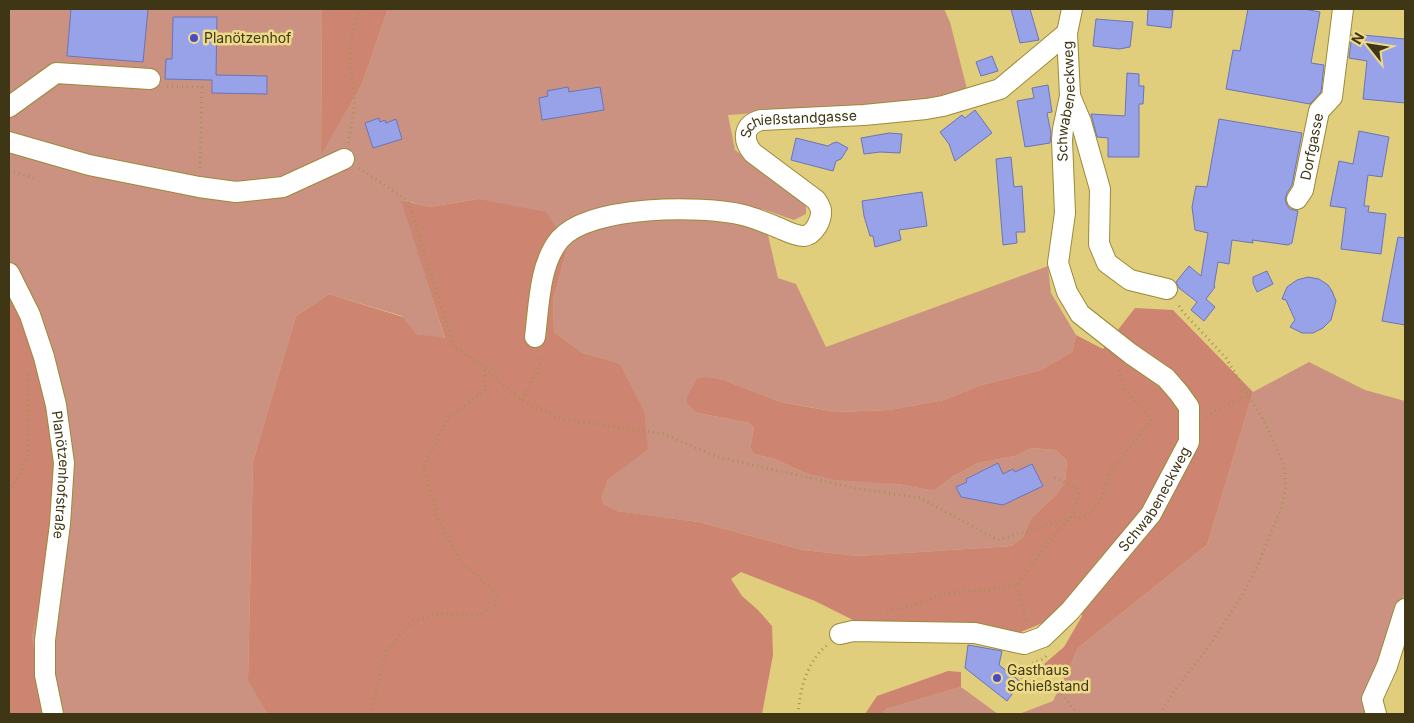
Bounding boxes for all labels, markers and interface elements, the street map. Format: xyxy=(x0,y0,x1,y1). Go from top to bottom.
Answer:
north arrow xyxy=(1344,20,1394,70)
place label: Planötzenhof xyxy=(204,29,291,46)
text: N xyxy=(1347,29,1367,47)
marker: Planötzenhof xyxy=(188,32,200,44)
street label: Schwabeneckweg xyxy=(1053,41,1079,162)
street label: Schießstandgasse xyxy=(736,106,857,139)
street label: Dorfgasse xyxy=(1296,111,1326,182)
street label: Planötzenhofstraße xyxy=(49,410,73,540)
street label: Schwabeneckweg xyxy=(1114,443,1193,555)
place label: Gasthaus Schießstand xyxy=(1007,661,1089,694)
marker: Gasthaus Schießstand xyxy=(991,672,1003,684)

